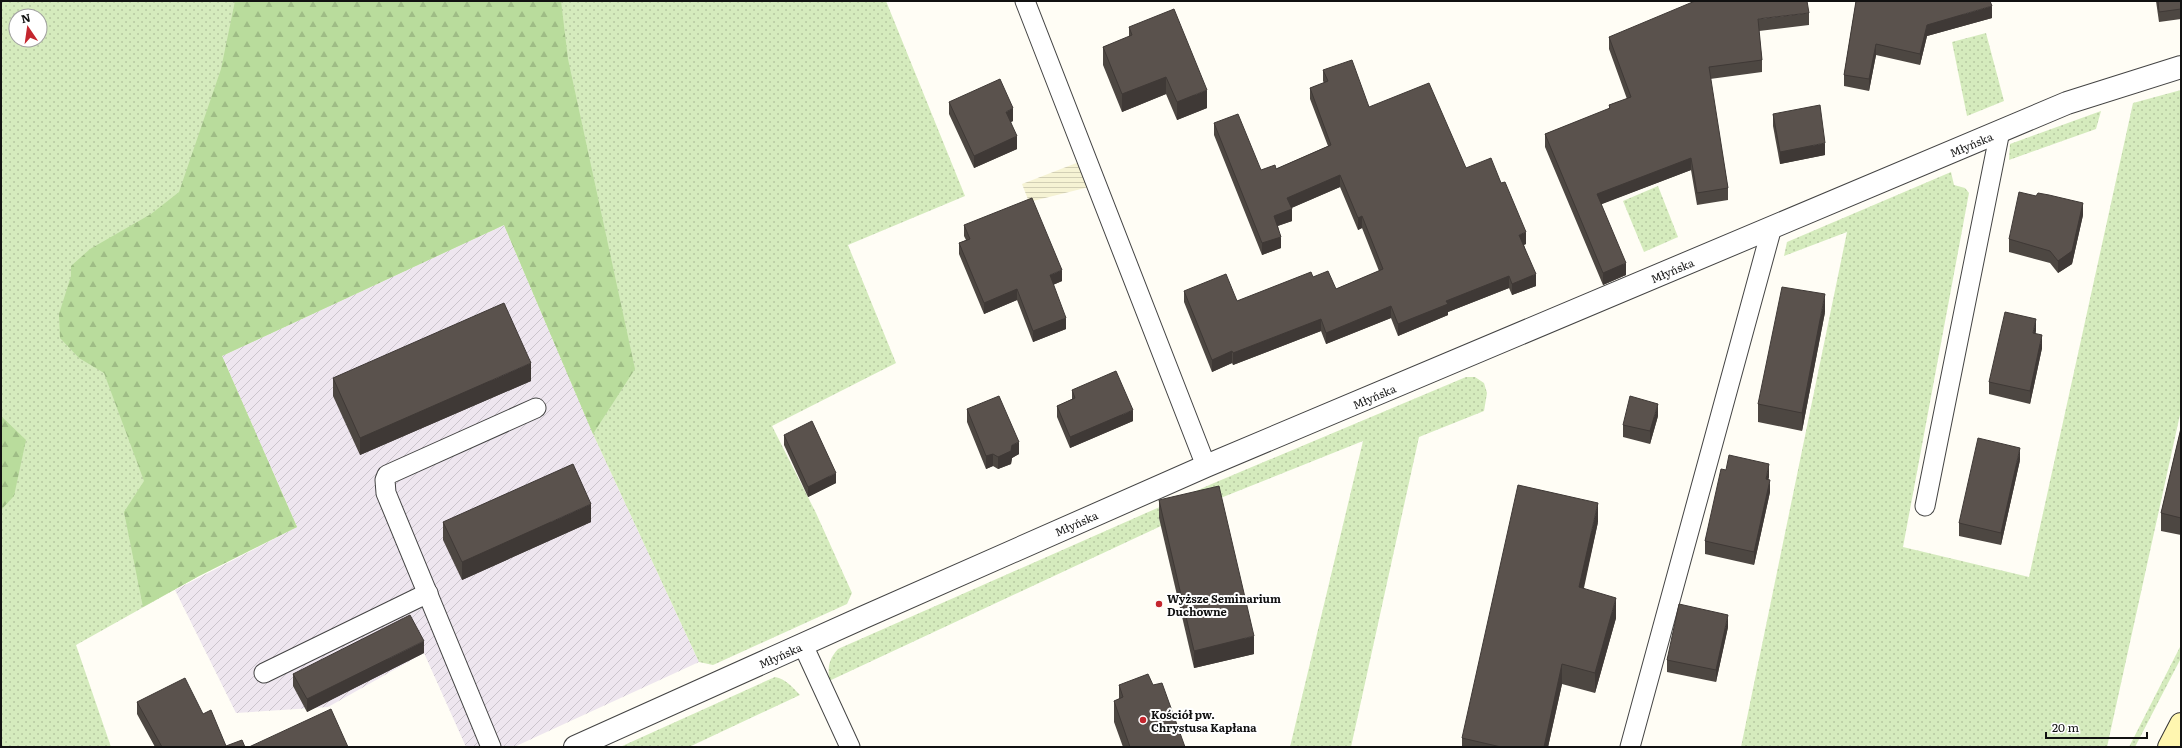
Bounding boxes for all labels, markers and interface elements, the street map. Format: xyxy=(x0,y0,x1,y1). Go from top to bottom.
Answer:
north arrow xyxy=(8,8,48,48)
text: N xyxy=(19,8,32,26)
street label: Młyńska xyxy=(1947,128,1995,160)
street label: Młyńska xyxy=(1648,254,1696,286)
street label: Młyńska xyxy=(1350,380,1398,412)
street label: Młyńska xyxy=(1052,506,1100,540)
place label: Wyższe Seminarium Duchowne xyxy=(1167,590,1281,619)
marker: Wyższe Seminarium Duchowne xyxy=(1154,599,1164,609)
street label: Młyńska xyxy=(756,638,804,672)
place label: Kościół pw. Chrystusa Kapłana xyxy=(1151,706,1257,735)
scale bar xyxy=(2046,714,2147,740)
marker: Kościół pw. Chrystusa Kapłana xyxy=(1138,715,1148,725)
text: 20 m xyxy=(2052,718,2079,736)

